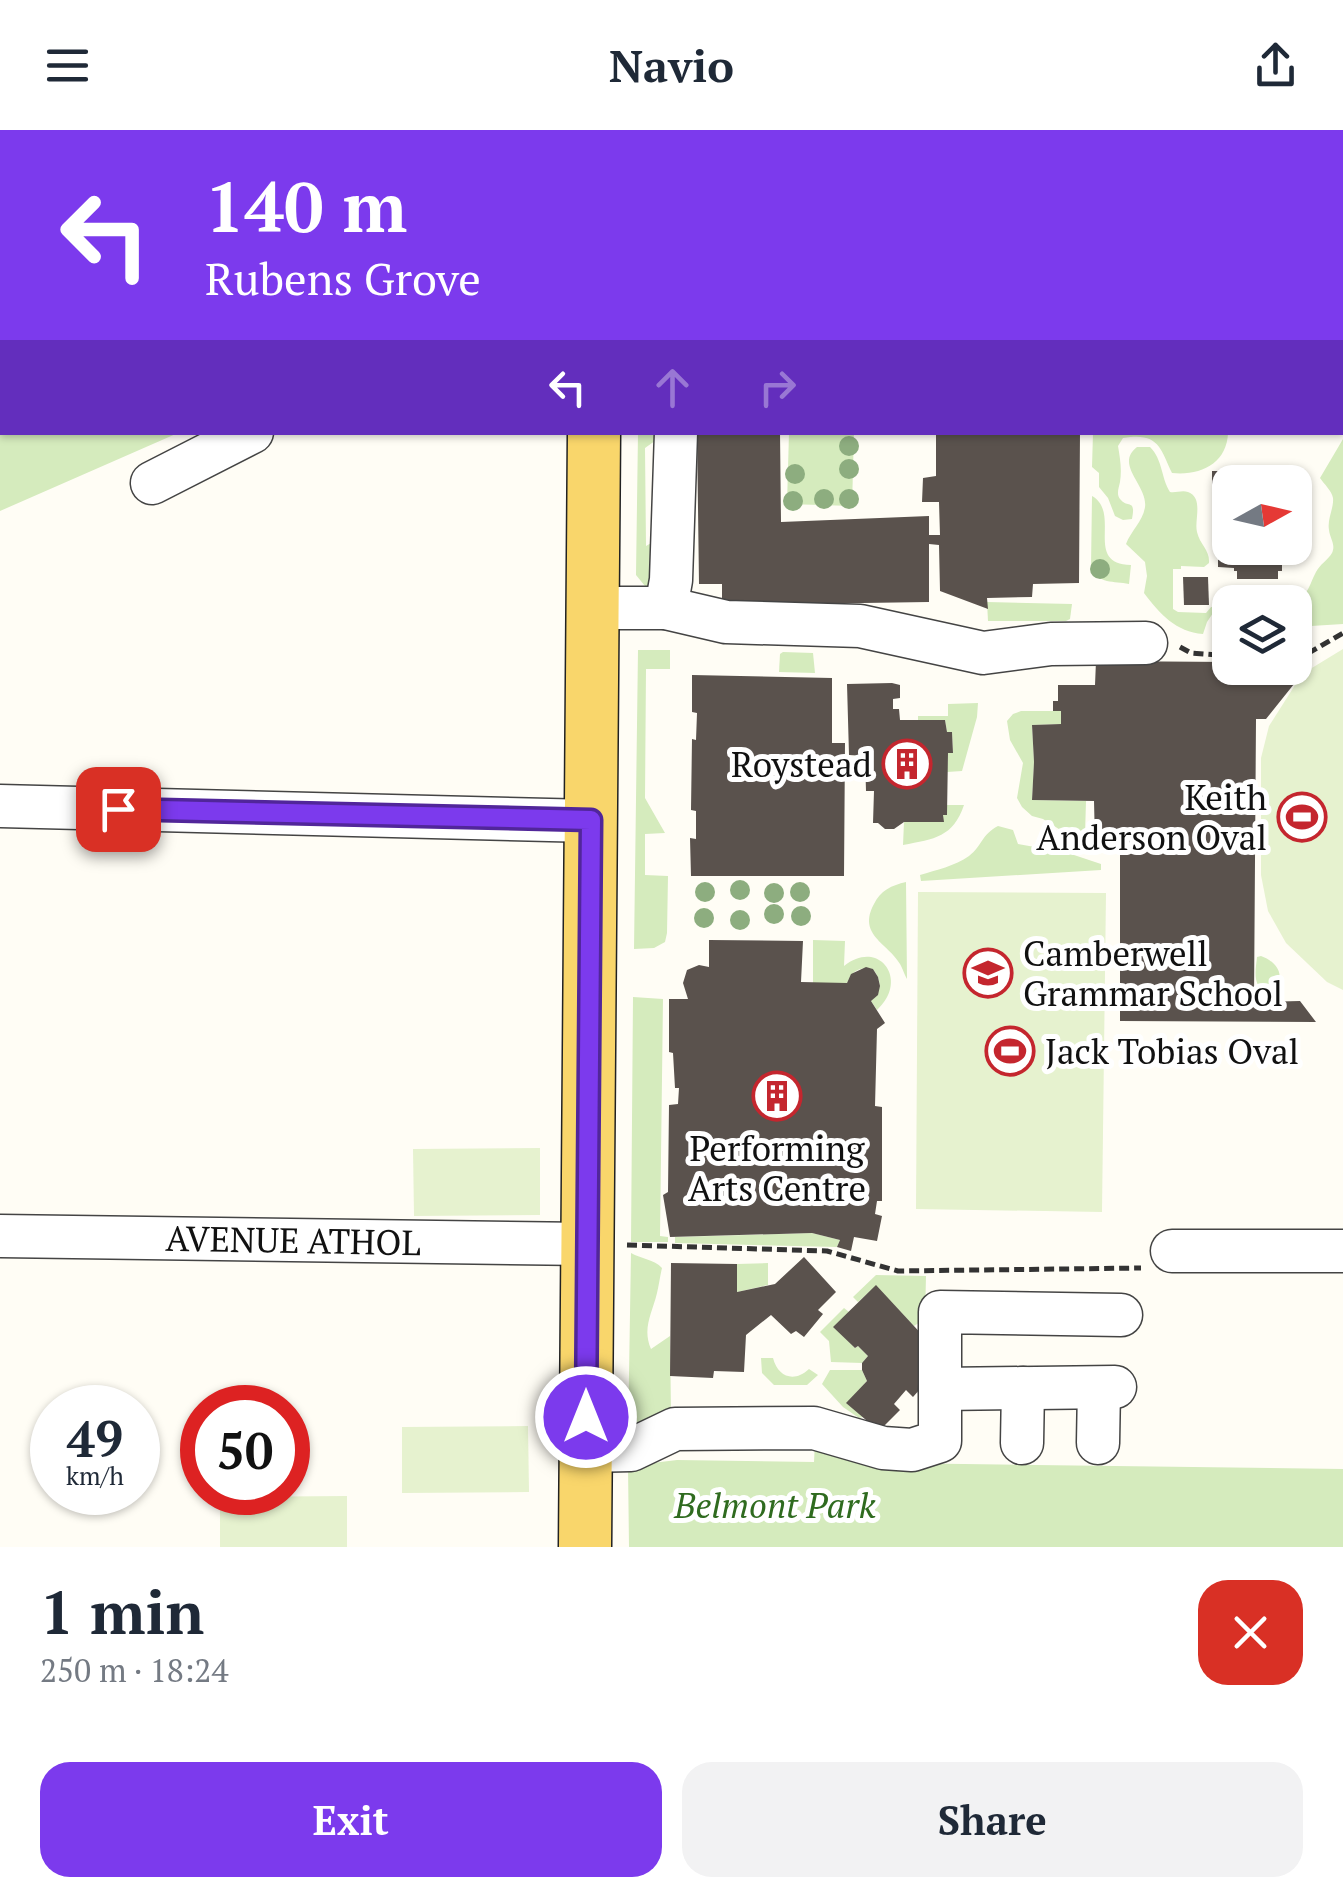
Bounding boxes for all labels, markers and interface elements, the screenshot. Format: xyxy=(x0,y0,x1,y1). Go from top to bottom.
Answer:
text: Navio xyxy=(609,35,734,95)
icon: menu xyxy=(40,38,95,93)
icon: share xyxy=(1248,38,1303,93)
text: 140 m xyxy=(205,159,407,252)
icon: left xyxy=(40,170,170,300)
text: Rubens Grove xyxy=(205,248,481,308)
icon: left xyxy=(540,360,595,415)
icon: ahead xyxy=(645,360,700,415)
icon: right xyxy=(750,360,805,415)
north arrow xyxy=(1212,465,1312,565)
map controls xyxy=(1212,465,1312,685)
button: layers xyxy=(1212,585,1312,685)
building icon: Roystead xyxy=(881,738,933,790)
place label: Roystead xyxy=(731,741,872,787)
pin xyxy=(76,767,161,852)
place label: Keith Anderson Oval xyxy=(1036,774,1267,860)
icon: arrive xyxy=(91,782,146,837)
sports icon: Keith Anderson Oval xyxy=(1276,791,1328,843)
place label: Camberwell Grammar School xyxy=(1023,930,1283,1016)
school or university icon: Camberwell Grammar School xyxy=(962,947,1014,999)
sports icon: Jack Tobias Oval xyxy=(984,1025,1036,1077)
place label: Jack Tobias Oval xyxy=(1045,1028,1299,1074)
building icon: Performing Arts Centre xyxy=(751,1070,803,1122)
place label: Performing Arts Centre xyxy=(688,1125,866,1211)
street label: AVENUE ATHOL xyxy=(165,1215,421,1265)
position arrow xyxy=(534,1365,638,1469)
speed limit sign: 50 xyxy=(180,1385,310,1515)
text: 49 xyxy=(67,1405,123,1471)
text: km/h xyxy=(66,1459,124,1492)
park label: Belmont Park xyxy=(673,1482,876,1528)
text: 1 min xyxy=(40,1572,204,1651)
button: close xyxy=(1198,1580,1303,1685)
text: 250 m · 18:24 xyxy=(40,1649,228,1691)
button: Exit xyxy=(40,1762,662,1877)
button: Share xyxy=(682,1762,1303,1877)

